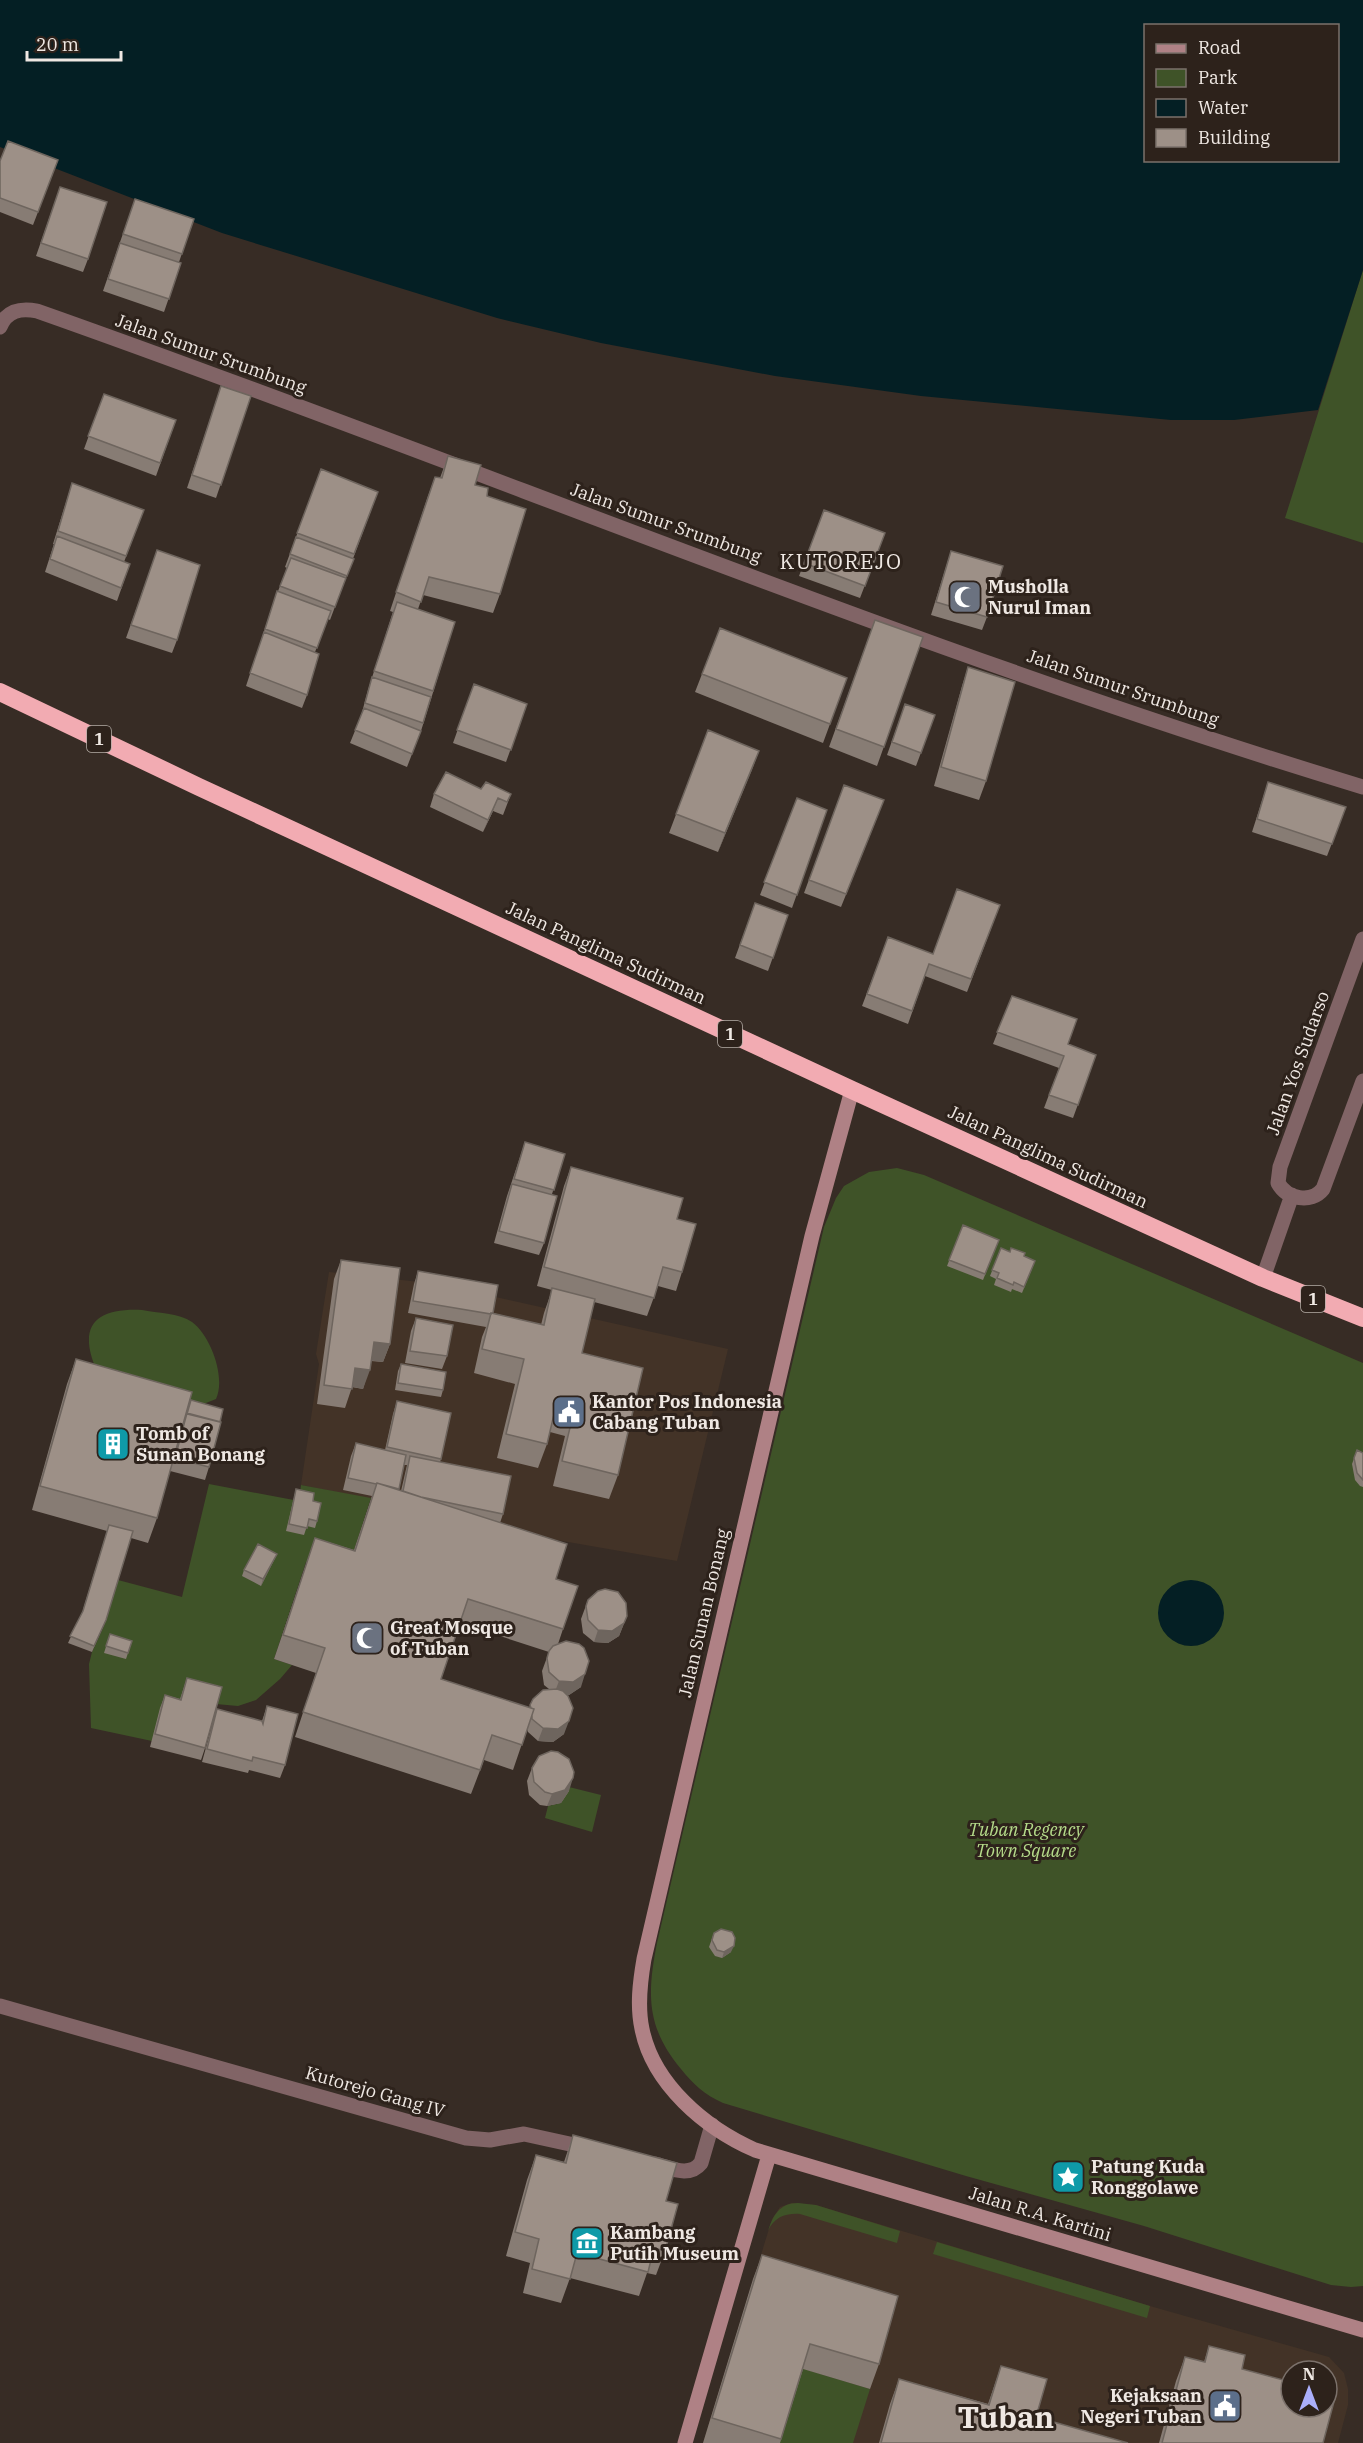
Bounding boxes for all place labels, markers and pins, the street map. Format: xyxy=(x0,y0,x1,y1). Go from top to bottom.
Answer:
place label: Musholla Nurul Iman xyxy=(988,575,1091,619)
mosque icon: Musholla Nurul Iman xyxy=(947,579,983,615)
place label: Kantor Pos Indonesia Cabang Tuban xyxy=(592,1390,782,1434)
public building icon: Kantor Pos Indonesia Cabang Tuban xyxy=(551,1394,587,1430)
place label: Tomb of Sunan Bonang xyxy=(136,1422,266,1466)
building icon: Tomb of Sunan Bonang xyxy=(95,1426,131,1462)
place label: Great Mosque of Tuban xyxy=(390,1616,513,1660)
mosque icon: Great Mosque of Tuban xyxy=(349,1620,385,1656)
place label: Patung Kuda Ronggolawe xyxy=(1091,2155,1205,2199)
place icon: Patung Kuda Ronggolawe xyxy=(1050,2159,1086,2195)
place label: Kambang Putih Museum xyxy=(610,2221,739,2265)
museum icon: Kambang Putih Museum xyxy=(569,2225,605,2261)
place label: Kejaksaan Negeri Tuban xyxy=(1081,2384,1202,2428)
public building icon: Kejaksaan Negeri Tuban xyxy=(1207,2388,1243,2424)

